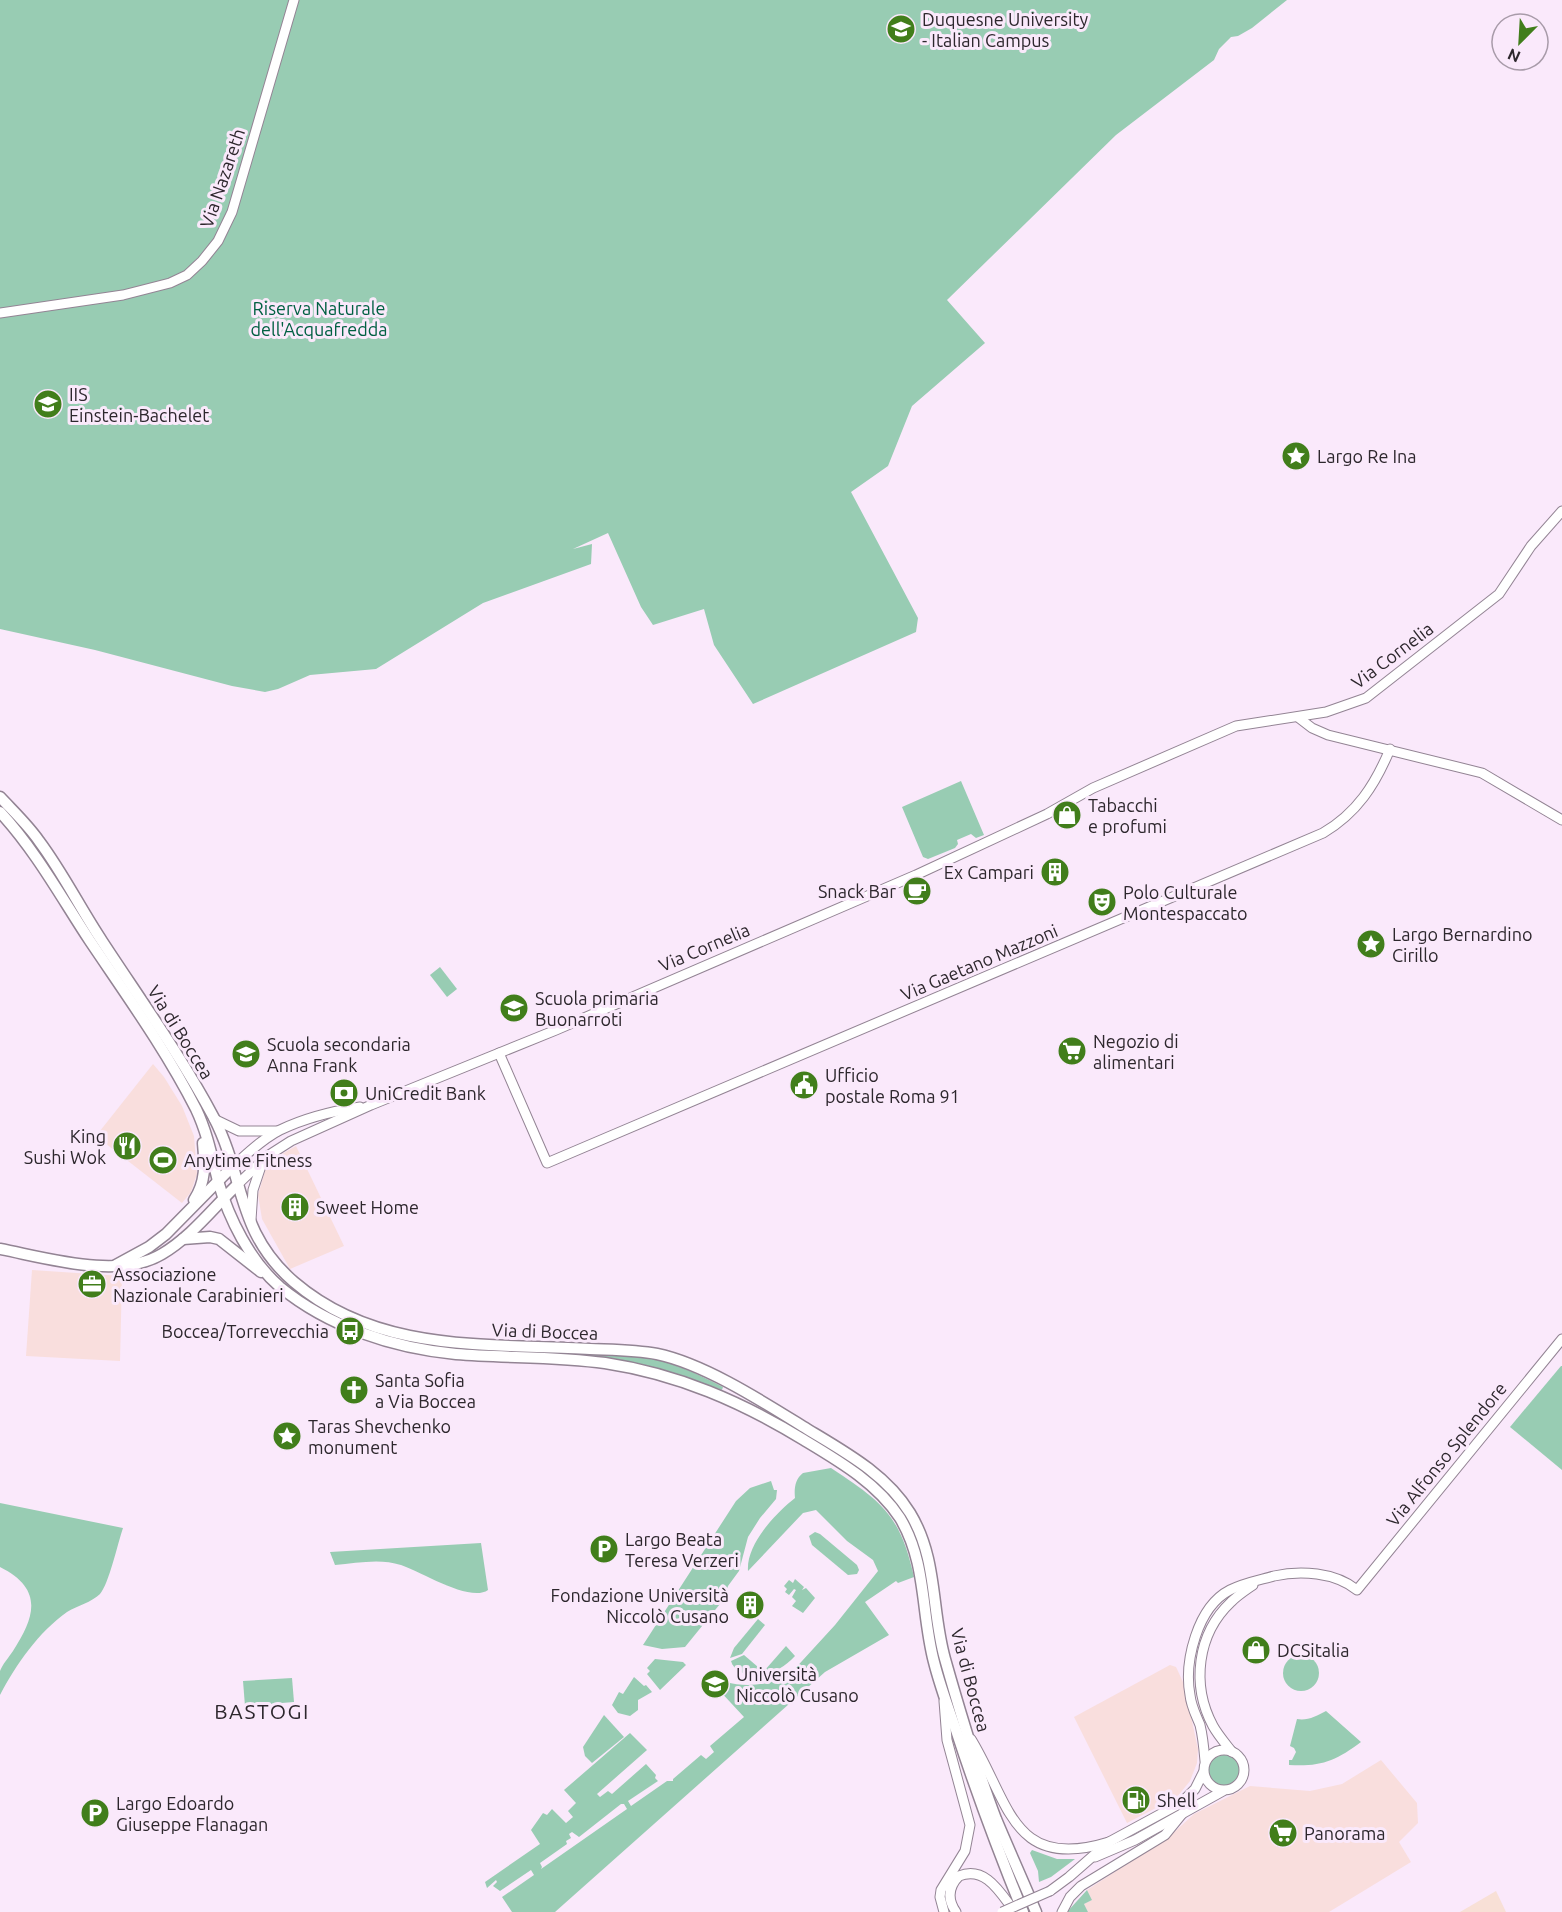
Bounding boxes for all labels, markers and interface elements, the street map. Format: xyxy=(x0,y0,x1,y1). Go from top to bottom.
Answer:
place label: Duquesne University - Italian Campus xyxy=(922,9,1089,50)
north arrow xyxy=(1490,12,1550,72)
school or university icon: Duquesne University - Italian Campus xyxy=(885,13,917,45)
text: N xyxy=(1505,45,1523,66)
street label: Via Nazareth xyxy=(196,126,248,230)
park label: Riserva Naturale dell'Acquafredda xyxy=(250,298,388,339)
place label: IIS Einstein-Bachelet xyxy=(69,384,209,425)
school or university icon: IIS Einstein-Bachelet xyxy=(32,388,64,420)
place icon: Largo Re Ina xyxy=(1280,440,1312,472)
place label: Largo Re Ina xyxy=(1317,446,1417,466)
street label: Via Cornelia xyxy=(1347,618,1437,692)
place label: Tabacchi e profumi xyxy=(1088,795,1167,836)
shop icon: Tabacchi e profumi xyxy=(1051,799,1083,831)
building icon: Ex Campari xyxy=(1039,856,1071,888)
place label: Ex Campari xyxy=(944,862,1034,882)
cafe icon: Snack Bar xyxy=(901,875,933,907)
place label: Snack Bar xyxy=(818,881,896,901)
place label: Polo Culturale Montespaccato xyxy=(1123,882,1247,923)
theatre icon: Polo Culturale Montespaccato xyxy=(1086,886,1118,918)
street label: Via Cornelia xyxy=(656,919,752,975)
street label: Via Gaetano Mazzoni xyxy=(898,920,1060,1004)
place label: Largo Bernardino Cirillo xyxy=(1392,924,1532,965)
place icon: Largo Bernardino Cirillo xyxy=(1355,928,1387,960)
street label: Via di Boccea xyxy=(144,982,218,1082)
place label: Scuola primaria Buonarroti xyxy=(535,988,659,1029)
school or university icon: Scuola primaria Buonarroti xyxy=(498,992,530,1024)
place label: Negozio di alimentari xyxy=(1093,1031,1179,1072)
place label: Scuola secondaria Anna Frank xyxy=(267,1034,411,1075)
supermarket icon: Negozio di alimentari xyxy=(1056,1035,1088,1067)
school or university icon: Scuola secondaria Anna Frank xyxy=(230,1038,262,1070)
place label: Ufficio postale Roma 91 xyxy=(825,1065,960,1106)
public building icon: Ufficio postale Roma 91 xyxy=(788,1069,820,1101)
bank icon: UniCredit Bank xyxy=(328,1077,360,1109)
place label: UniCredit Bank xyxy=(365,1083,486,1103)
place label: King Sushi Wok xyxy=(24,1126,106,1167)
restaurant icon: King Sushi Wok xyxy=(111,1130,143,1162)
sports icon: Anytime Fitness xyxy=(147,1144,179,1176)
place label: Anytime Fitness xyxy=(184,1150,312,1170)
building icon: Sweet Home xyxy=(279,1191,311,1223)
place label: Sweet Home xyxy=(316,1197,419,1217)
place label: Associazione Nazionale Carabinieri xyxy=(113,1264,284,1305)
office icon: Associazione Nazionale Carabinieri xyxy=(76,1268,108,1300)
bus stop icon: Boccea/Torrevecchia xyxy=(334,1315,366,1347)
street label: Via di Boccea xyxy=(491,1319,599,1343)
place label: Boccea/Torrevecchia xyxy=(162,1321,329,1341)
place label: Santa Sofia a Via Boccea xyxy=(375,1370,476,1411)
church icon: Santa Sofia a Via Boccea xyxy=(338,1374,370,1406)
street label: Via Alfonso Splendore xyxy=(1382,1378,1510,1530)
place label: Taras Shevchenko monument xyxy=(308,1416,451,1457)
place icon: Taras Shevchenko monument xyxy=(271,1420,303,1452)
place label: Largo Beata Teresa Verzeri xyxy=(625,1529,739,1570)
parking icon: Largo Beata Teresa Verzeri xyxy=(588,1533,620,1565)
place label: Fondazione Università Niccolò Cusano xyxy=(551,1585,729,1626)
building icon: Fondazione Università Niccolò Cusano xyxy=(734,1589,766,1621)
street label: Via di Boccea xyxy=(948,1626,994,1734)
shop icon: DCSitalia xyxy=(1240,1634,1272,1666)
place label: DCSitalia xyxy=(1277,1640,1349,1660)
place label: Università Niccolò Cusano xyxy=(736,1664,859,1705)
school or university icon: Università Niccolò Cusano xyxy=(699,1668,731,1700)
district label: BASTOGI xyxy=(214,1699,310,1723)
fuel station icon: Shell xyxy=(1120,1784,1152,1816)
place label: Shell xyxy=(1157,1790,1196,1810)
place label: Largo Edoardo Giuseppe Flanagan xyxy=(116,1793,268,1834)
parking icon: Largo Edoardo Giuseppe Flanagan xyxy=(79,1797,111,1829)
supermarket icon: Panorama xyxy=(1267,1817,1299,1849)
place label: Panorama xyxy=(1304,1823,1386,1843)

